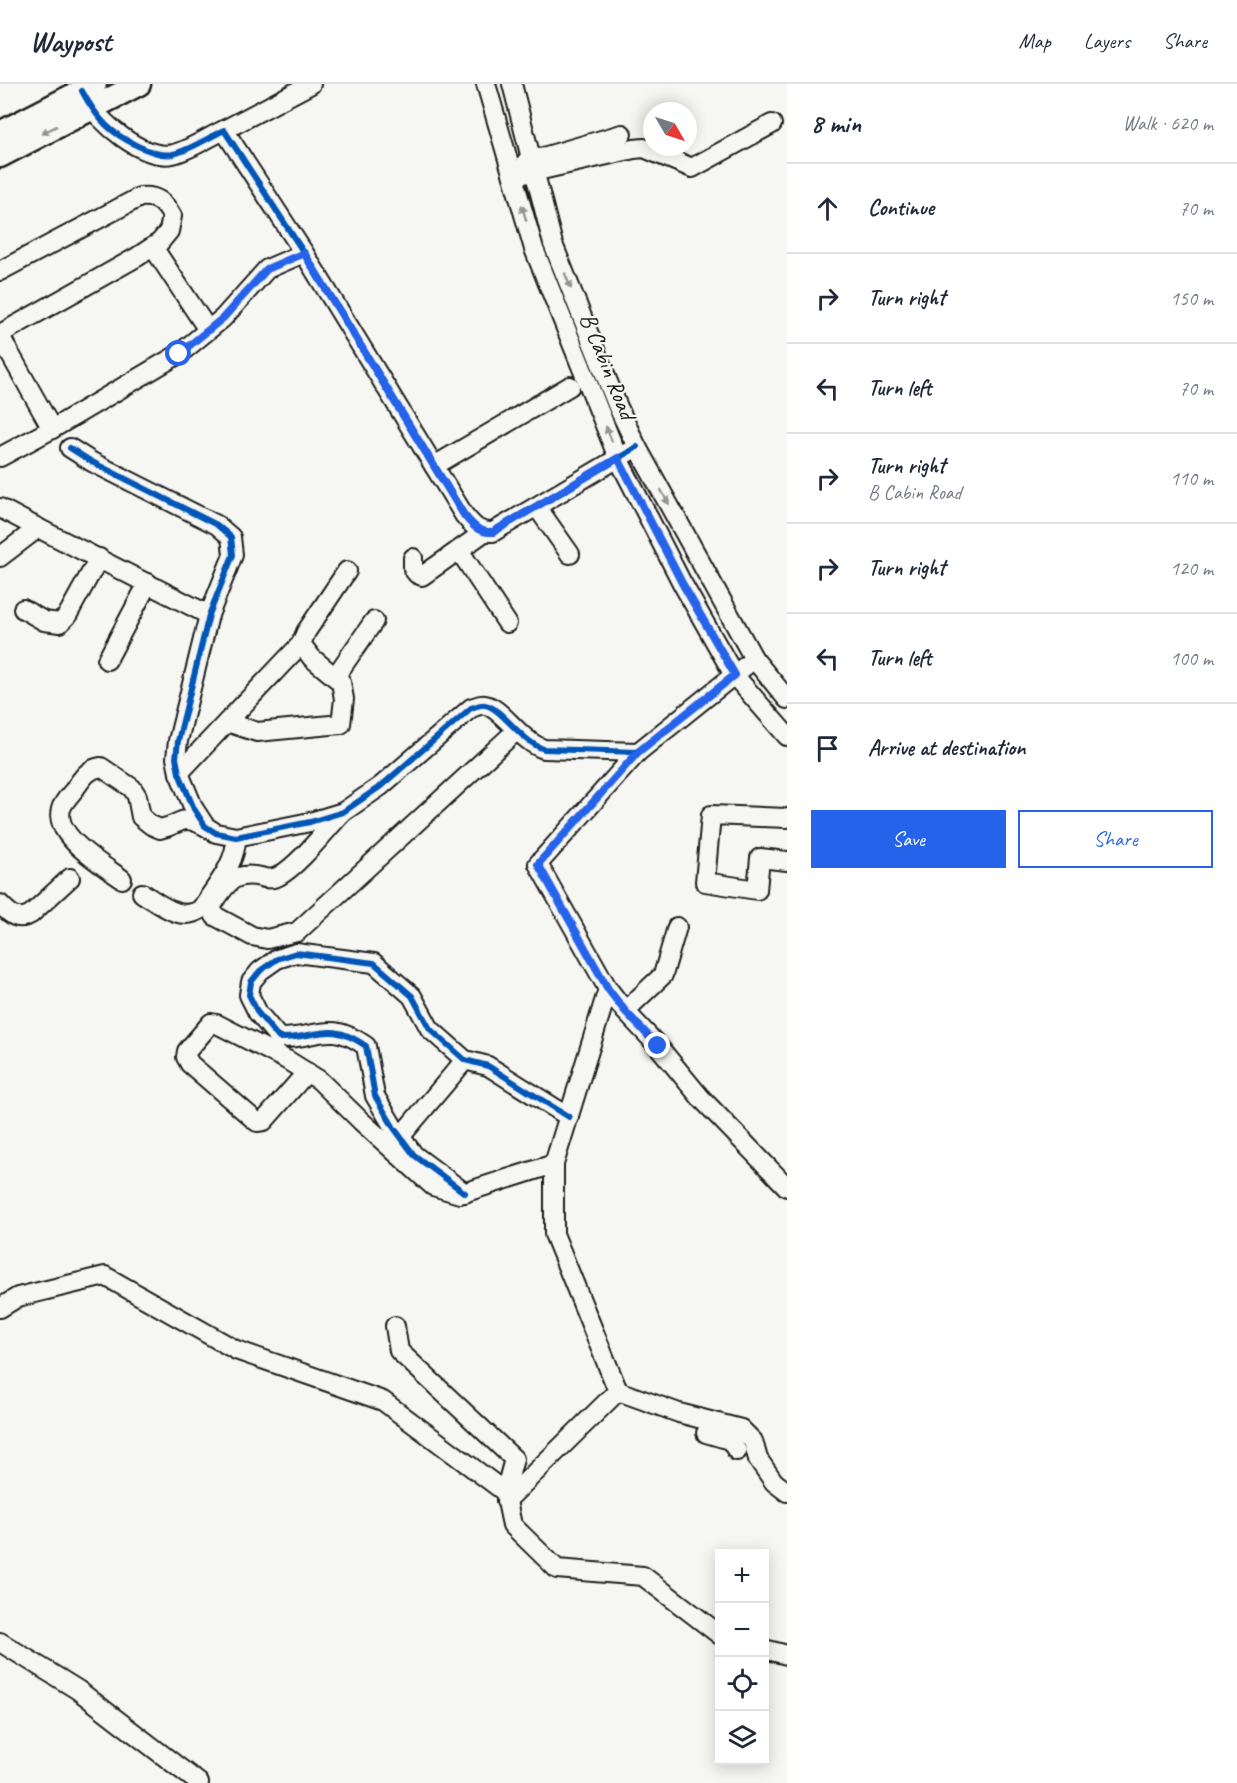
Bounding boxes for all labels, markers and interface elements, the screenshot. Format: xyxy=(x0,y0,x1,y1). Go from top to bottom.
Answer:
text: Waypost xyxy=(30,24,111,59)
text: Map xyxy=(1018,28,1051,54)
text: Layers xyxy=(1084,28,1130,54)
text: Share xyxy=(1163,28,1207,54)
north arrow xyxy=(643,102,697,156)
text: 8 min xyxy=(811,107,861,140)
text: Walk · 620 m xyxy=(1123,111,1213,136)
one-way arrow xyxy=(41,125,58,135)
icon: ahead xyxy=(811,192,844,225)
text: Continue xyxy=(868,194,934,222)
text: 70 m xyxy=(1179,196,1213,221)
one-way arrow xyxy=(519,204,528,222)
one-way arrow xyxy=(563,273,573,291)
icon: right xyxy=(811,282,844,315)
text: Turn right xyxy=(868,284,945,312)
text: 150 m xyxy=(1170,286,1213,311)
street label: B Cabin Road xyxy=(573,308,644,427)
route start xyxy=(165,340,191,366)
icon: left xyxy=(811,372,844,405)
text: Turn left xyxy=(868,374,932,402)
text: 70 m xyxy=(1179,376,1213,401)
one-way arrow xyxy=(604,425,614,443)
text: Turn right xyxy=(868,452,945,480)
icon: right xyxy=(811,462,844,495)
text: 110 m xyxy=(1170,466,1213,491)
text: B Cabin Road xyxy=(868,480,961,505)
one-way arrow xyxy=(660,489,670,506)
icon: right xyxy=(811,552,844,585)
text: Turn right xyxy=(868,554,945,582)
text: 120 m xyxy=(1170,556,1213,581)
icon: left xyxy=(811,642,844,675)
text: Turn left xyxy=(868,644,932,672)
text: 100 m xyxy=(1170,646,1213,671)
icon: arrive xyxy=(811,732,844,765)
text: Arrive at destination xyxy=(868,734,1025,762)
button: Save xyxy=(811,810,1006,868)
button: Share xyxy=(1018,810,1213,868)
route end xyxy=(644,1032,670,1058)
map controls xyxy=(715,1549,769,1765)
button: + xyxy=(715,1549,769,1603)
button: − xyxy=(715,1603,769,1657)
button: locate xyxy=(715,1657,769,1711)
button: layers xyxy=(715,1711,769,1765)

